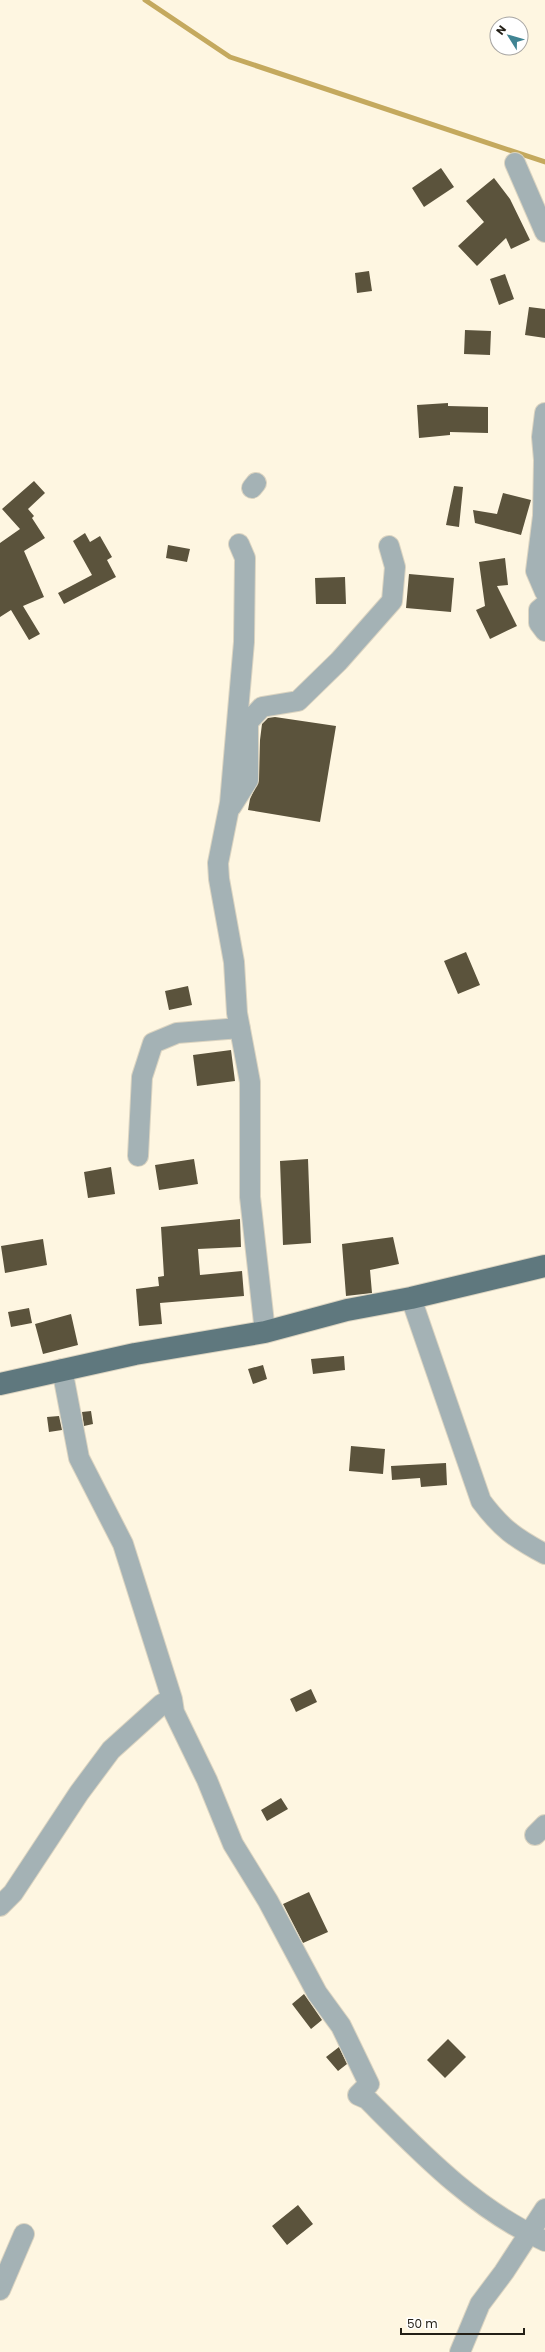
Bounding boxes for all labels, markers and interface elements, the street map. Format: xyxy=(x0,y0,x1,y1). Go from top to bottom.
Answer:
north arrow xyxy=(489,16,529,56)
text: N xyxy=(492,22,510,38)
scale bar xyxy=(401,2310,524,2336)
text: 50 m xyxy=(407,2315,438,2332)

